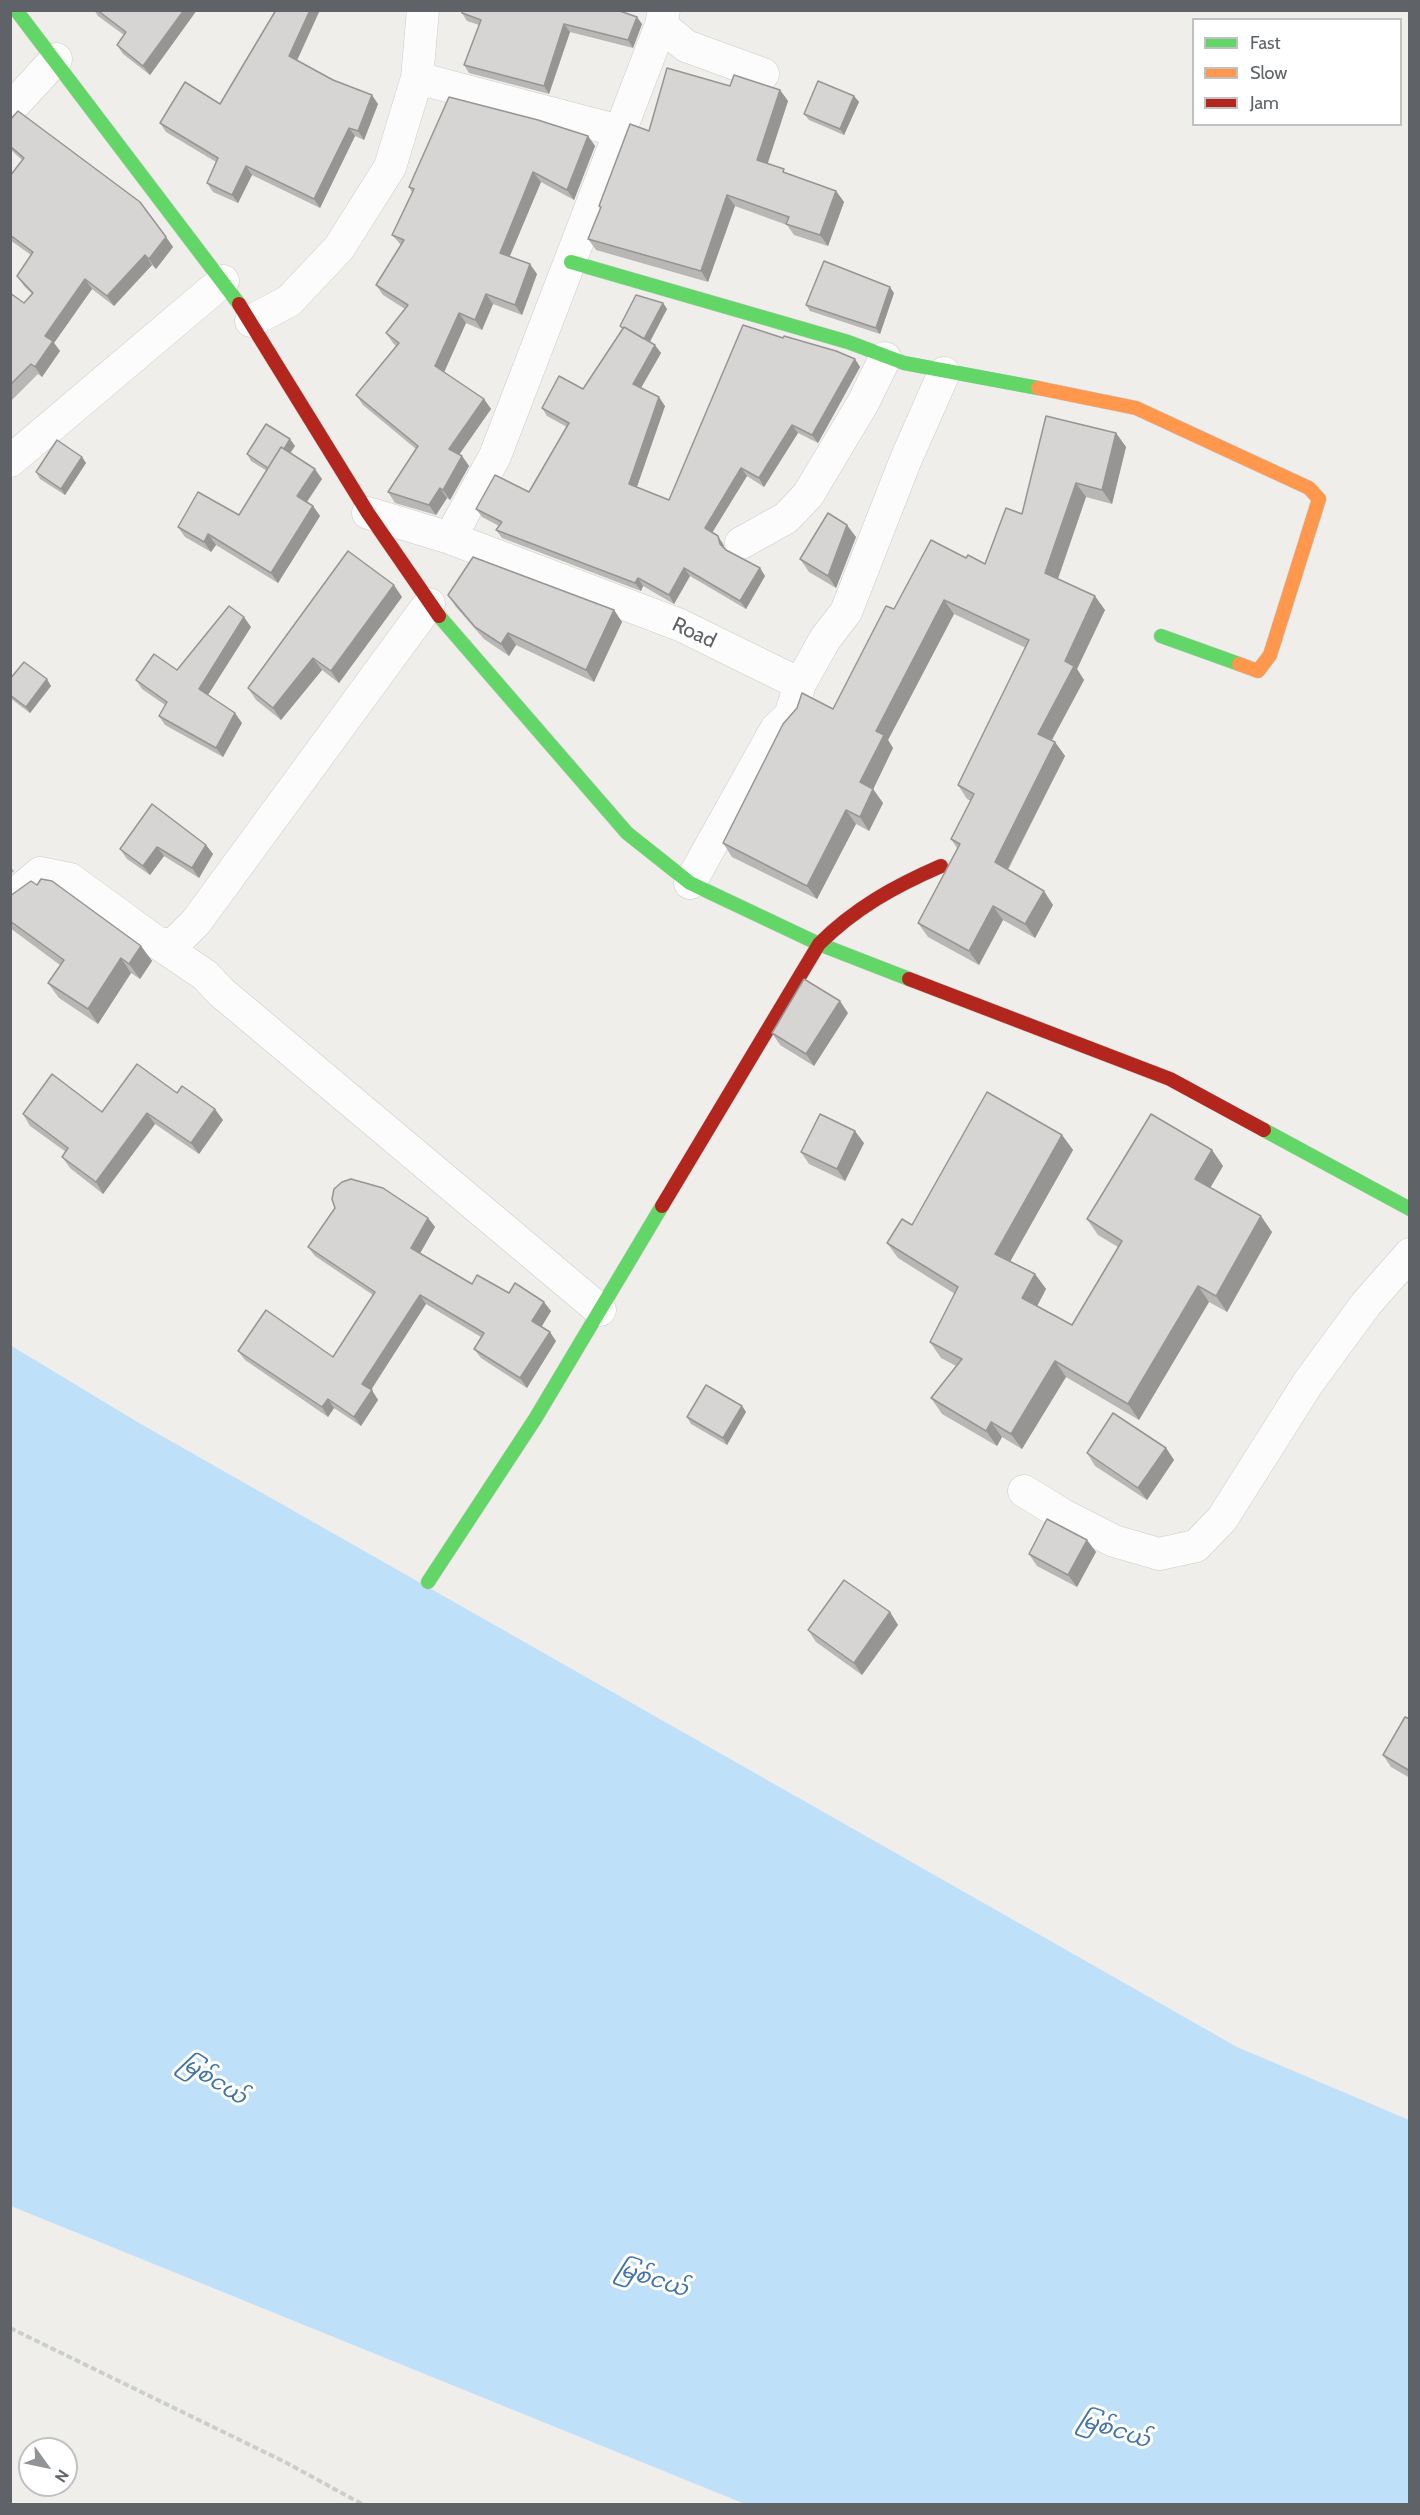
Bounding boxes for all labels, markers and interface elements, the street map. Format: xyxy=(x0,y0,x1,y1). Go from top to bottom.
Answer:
legend xyxy=(1192,18,1402,126)
text: Fast xyxy=(1250,32,1281,54)
text: Slow xyxy=(1250,62,1287,84)
text: Jam xyxy=(1250,92,1279,114)
street label: Road xyxy=(668,612,720,654)
water label: မြစ်ငယ် xyxy=(175,2049,251,2111)
water label: မြစ်ငယ် xyxy=(613,2255,691,2303)
water label: မြစ်ငယ် xyxy=(1075,2406,1153,2454)
north arrow xyxy=(18,2437,78,2497)
text: N xyxy=(51,2466,73,2486)

